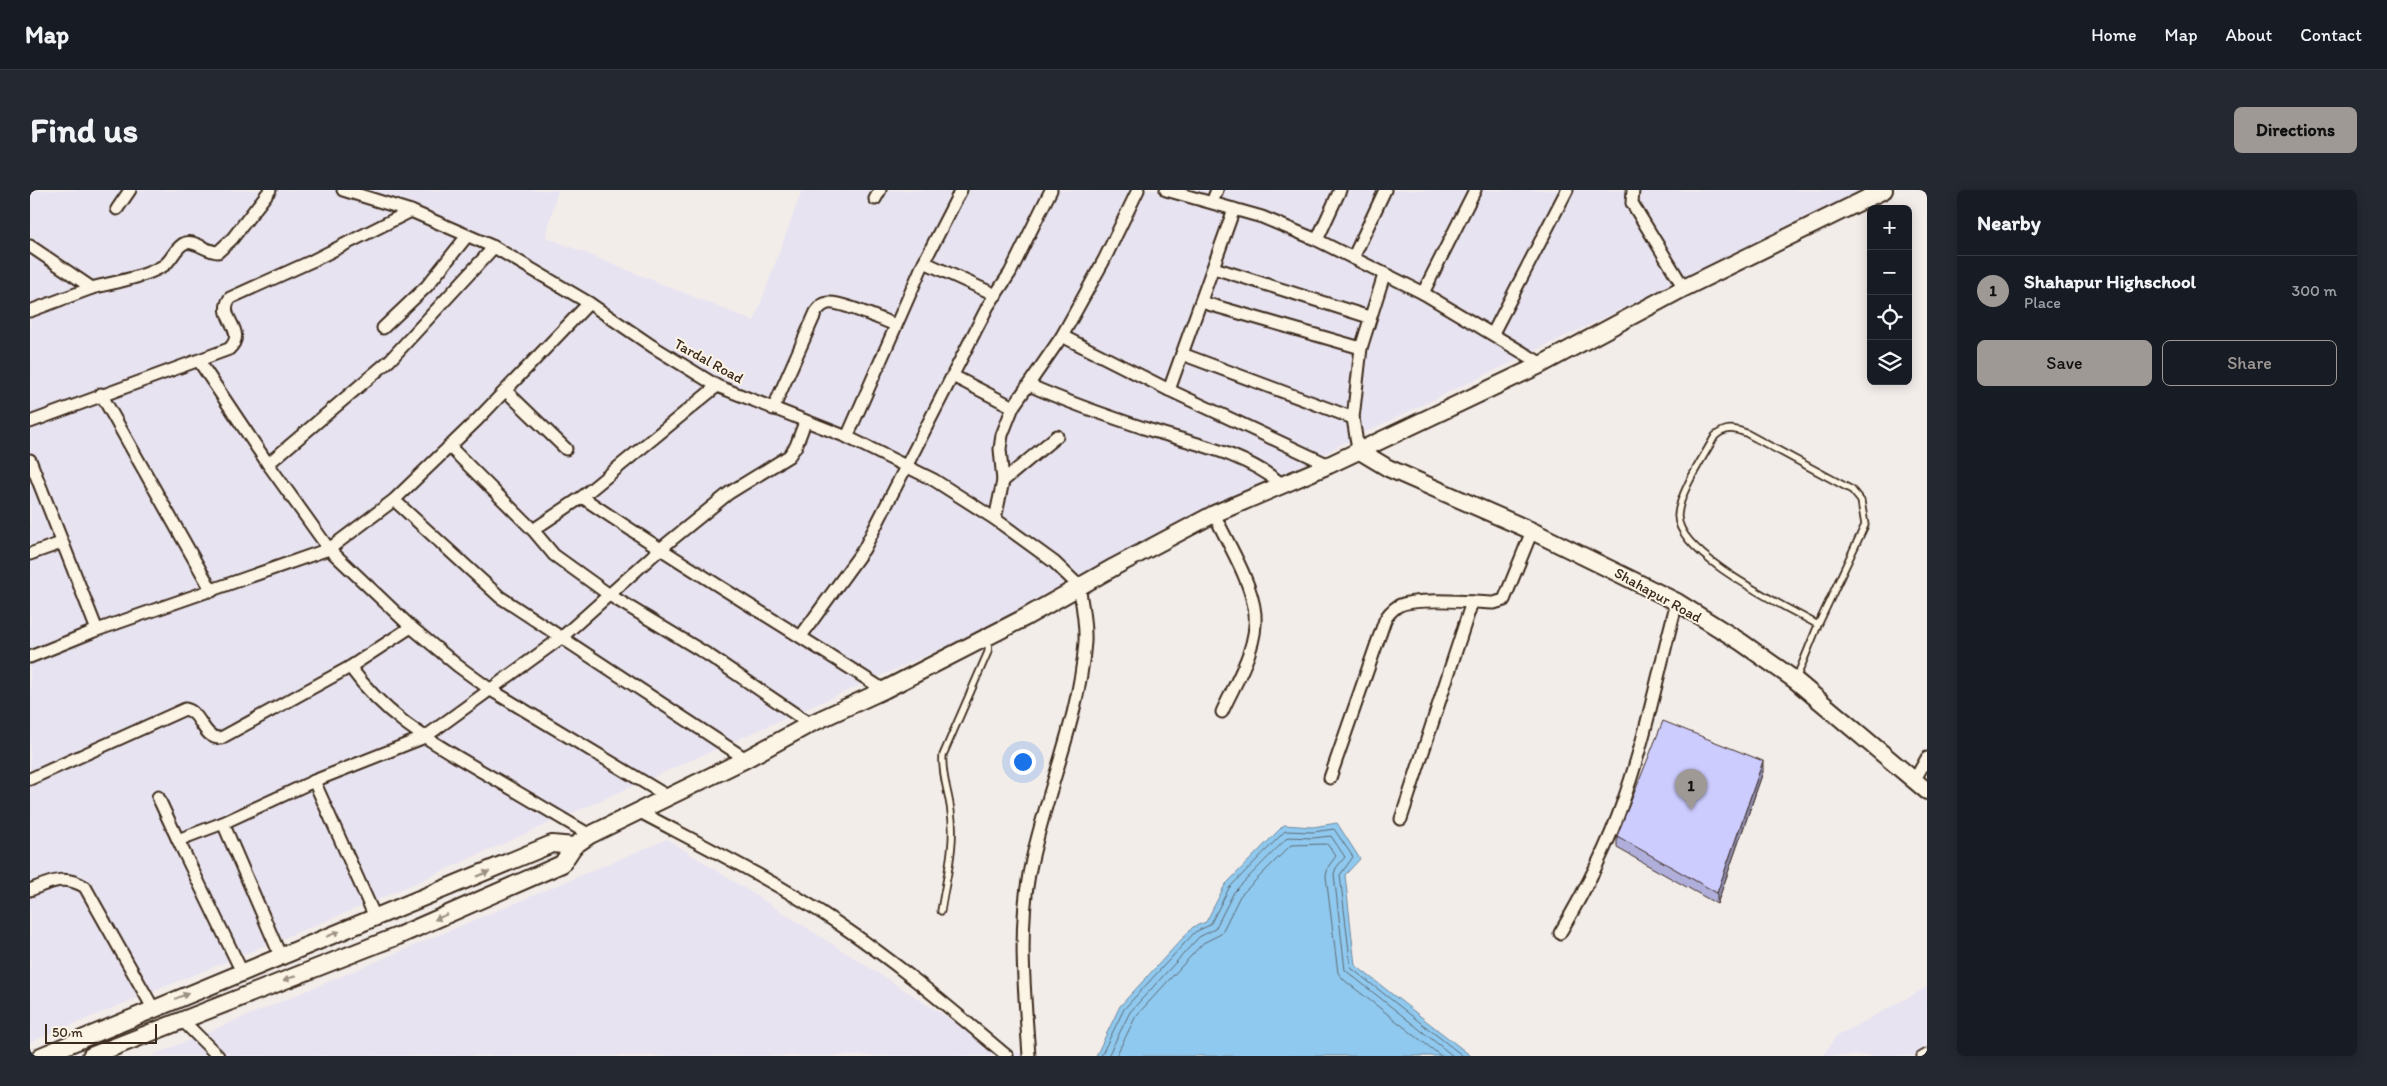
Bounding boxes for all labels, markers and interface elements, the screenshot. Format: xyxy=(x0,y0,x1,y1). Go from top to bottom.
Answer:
text: Map xyxy=(25,20,69,49)
text: Home xyxy=(2091,24,2137,46)
text: Map xyxy=(2165,24,2198,46)
text: About xyxy=(2226,24,2272,46)
text: Contact xyxy=(2300,24,2362,46)
button: Directions xyxy=(2234,107,2357,153)
text: Find us xyxy=(30,109,138,151)
map controls xyxy=(1867,205,1912,385)
button: + xyxy=(1867,205,1912,250)
text: Nearby xyxy=(1977,210,2041,235)
button: − xyxy=(1867,250,1912,295)
text: Shahapur Highschool xyxy=(2024,270,2196,293)
text: 1 xyxy=(1989,281,1997,300)
text: 300 m xyxy=(2292,281,2337,300)
text: Place xyxy=(2024,293,2061,312)
button: locate xyxy=(1867,295,1912,340)
street label: Tardal Road xyxy=(671,335,747,388)
button: layers xyxy=(1867,340,1912,385)
button: Save xyxy=(1977,340,2152,386)
button: Share xyxy=(2162,340,2337,386)
street label: Shahapur Road xyxy=(1611,564,1705,626)
your location xyxy=(1010,749,1036,775)
pin: 1 xyxy=(1675,769,1707,810)
one-way arrow xyxy=(476,869,491,877)
one-way arrow xyxy=(434,913,448,921)
one-way arrow xyxy=(326,930,340,938)
one-way arrow xyxy=(283,974,297,982)
one-way arrow xyxy=(175,992,190,1000)
scale bar xyxy=(45,1021,158,1044)
text: 50 m xyxy=(52,1024,83,1041)

